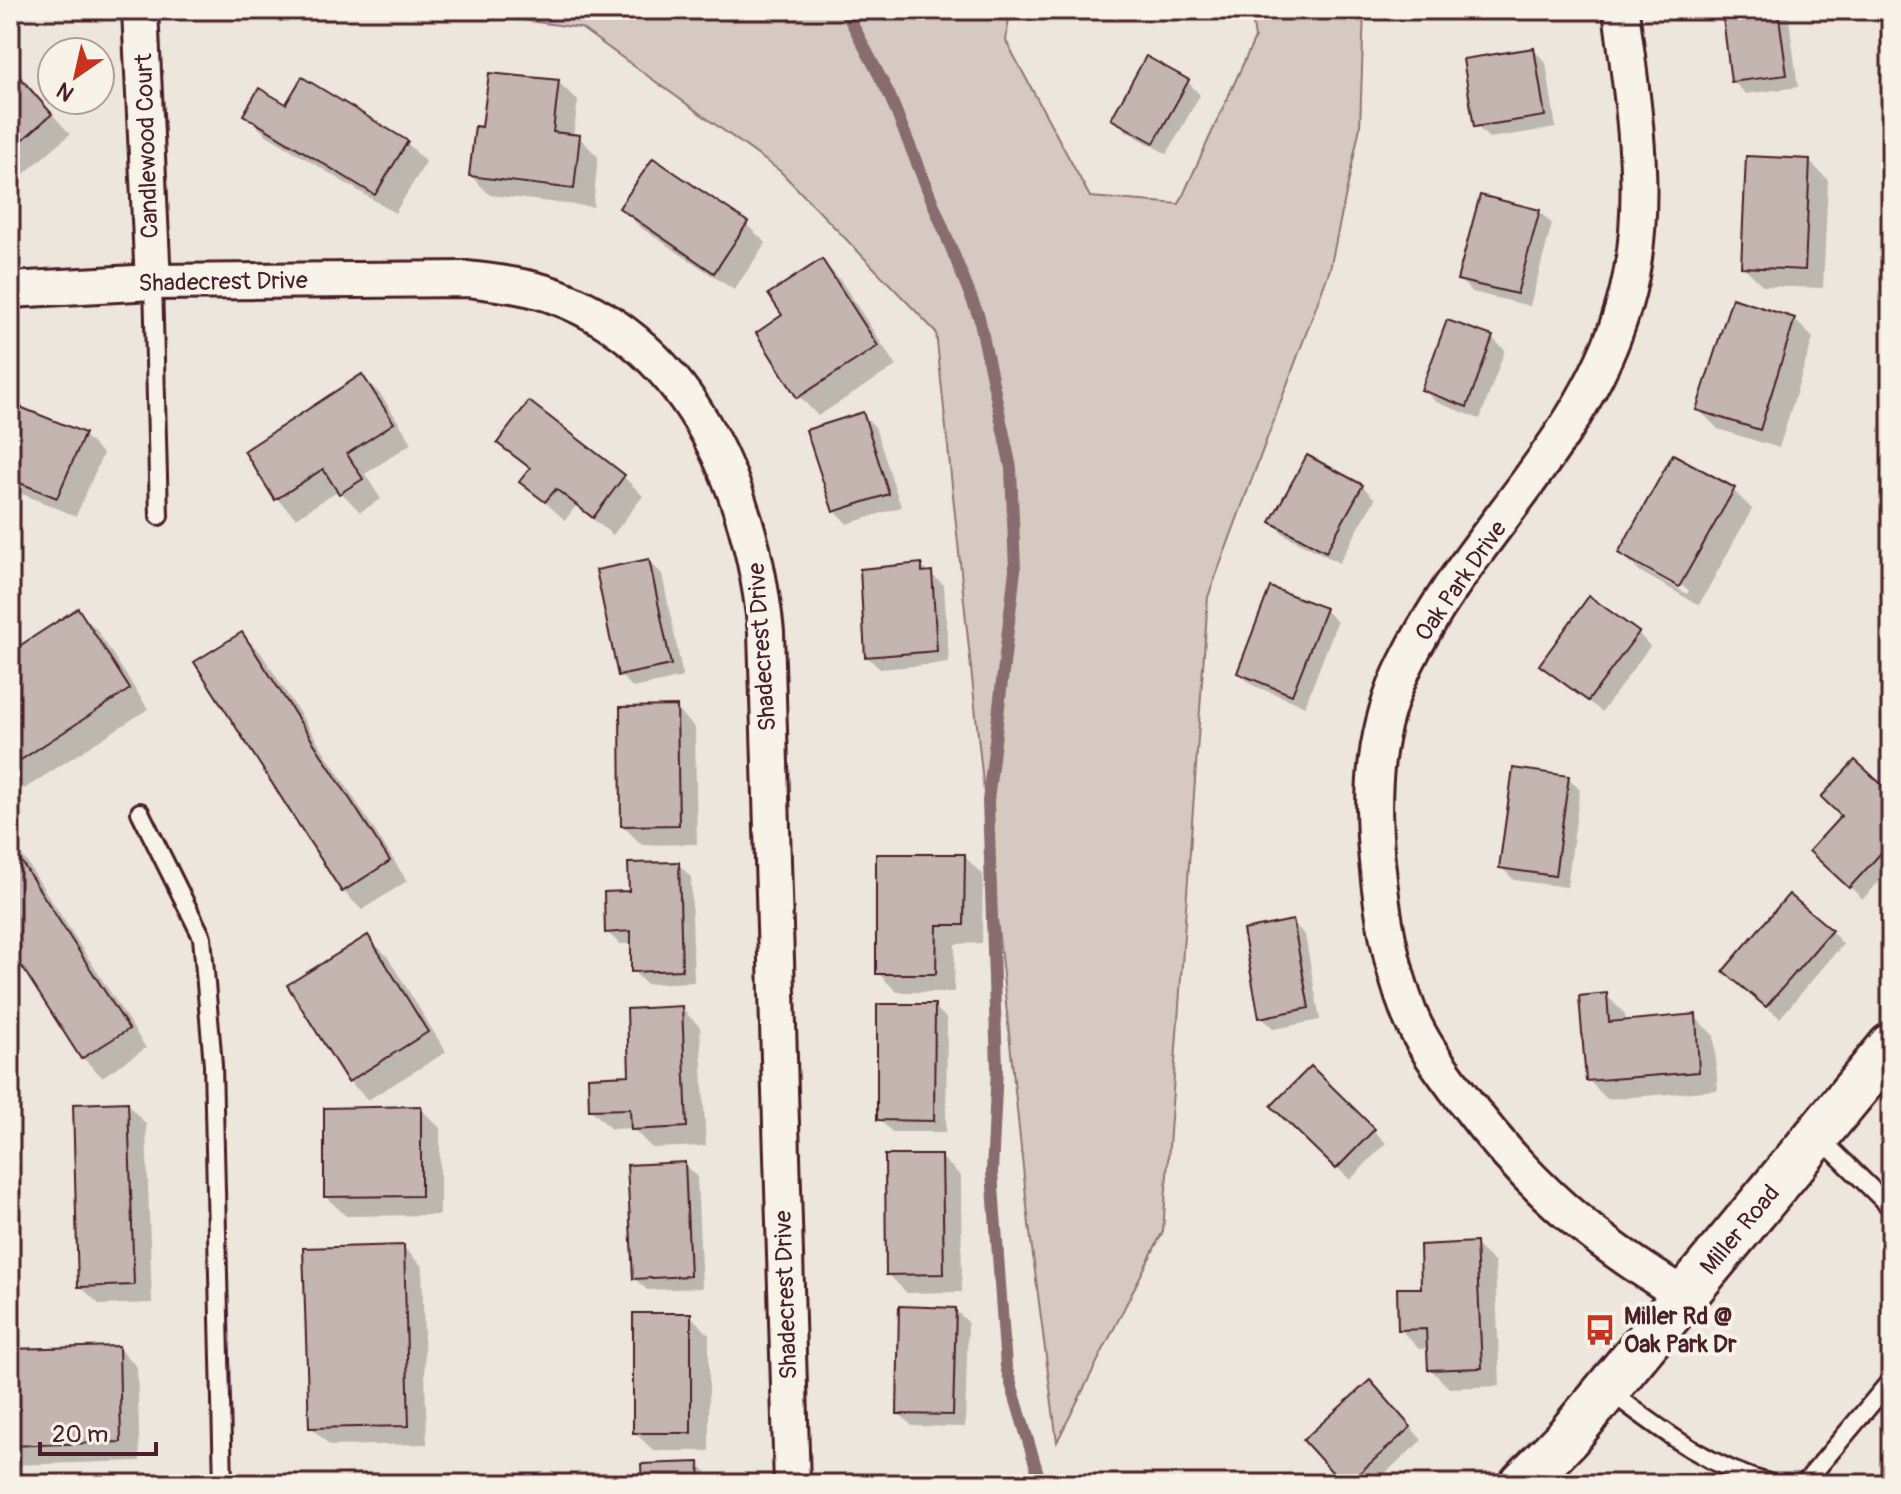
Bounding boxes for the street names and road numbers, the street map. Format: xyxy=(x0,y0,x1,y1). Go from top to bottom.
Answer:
street label: Candlewood Court xyxy=(129,53,165,239)
street label: Shadecrest Drive xyxy=(138,266,308,298)
street label: Oak Park Drive xyxy=(1409,515,1513,647)
street label: Shadecrest Drive xyxy=(742,561,782,732)
street label: Miller Road xyxy=(1694,1179,1786,1281)
street label: Shadecrest Drive xyxy=(769,1210,803,1380)

